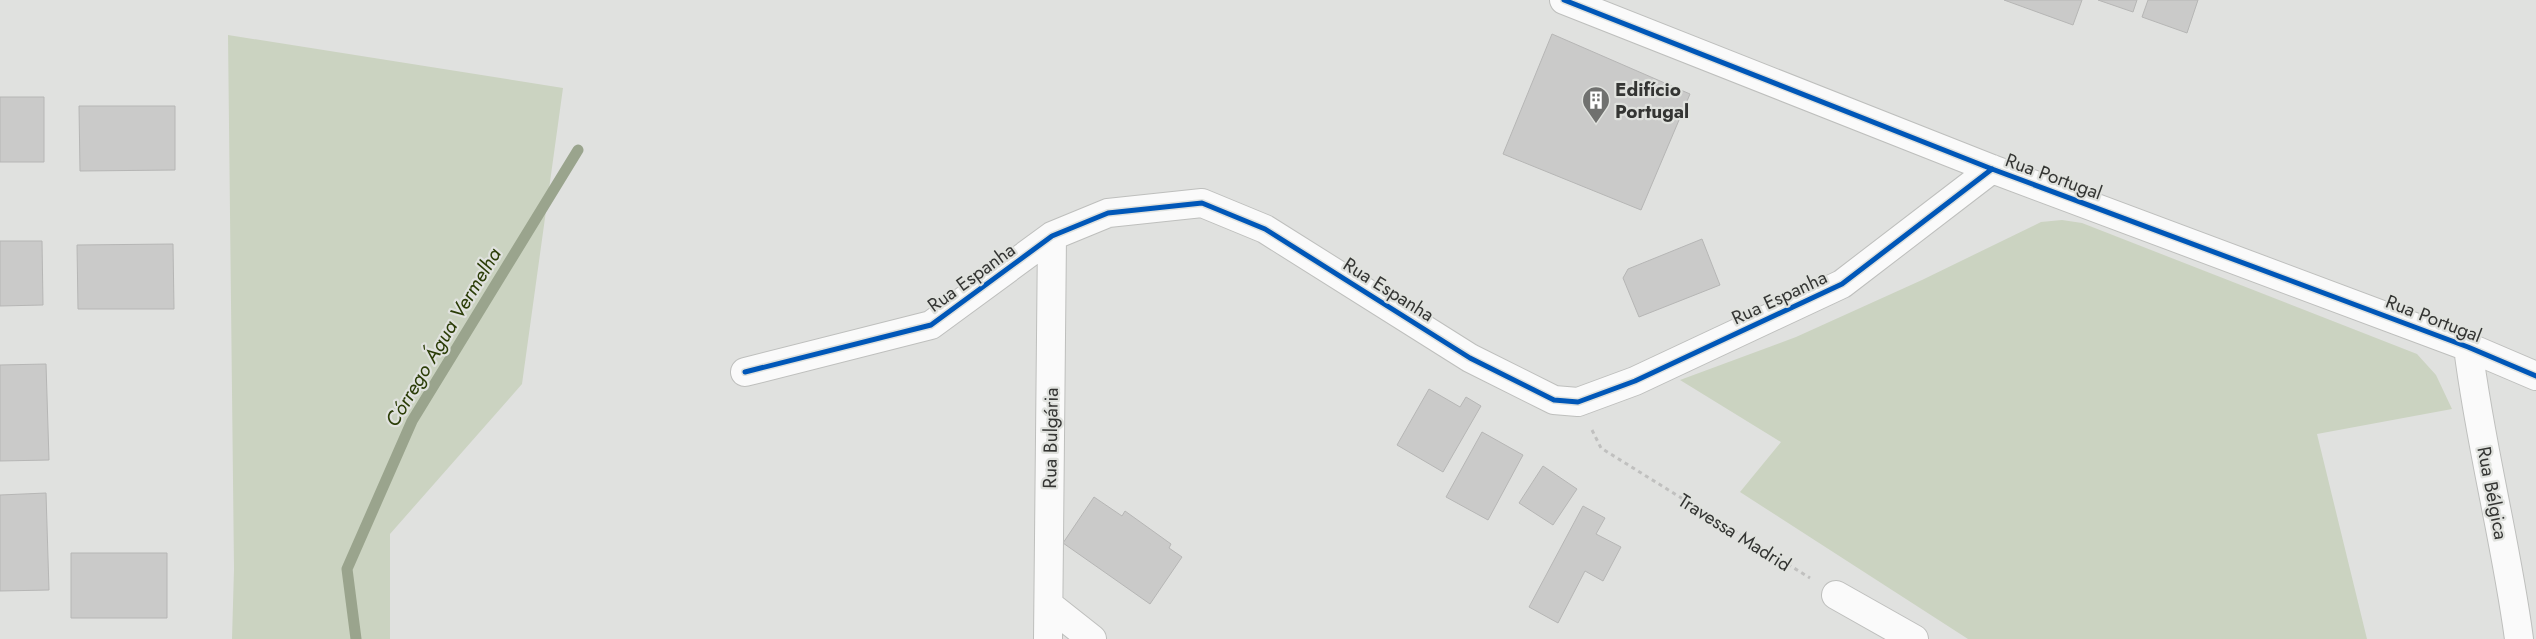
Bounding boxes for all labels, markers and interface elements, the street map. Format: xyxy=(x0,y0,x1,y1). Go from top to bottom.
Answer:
place label: Edifício Portugal xyxy=(1615,76,1689,125)
building icon: Edifício Portugal xyxy=(1581,85,1611,124)
street label: Rua Portugal xyxy=(2002,147,2106,206)
street label: Rua Espanha xyxy=(922,236,1021,318)
water label: Córrego Água Vermelha xyxy=(378,242,509,432)
street label: Rua Espanha xyxy=(1338,251,1439,328)
street label: Rua Espanha xyxy=(1727,264,1831,331)
street label: Rua Portugal xyxy=(2382,288,2486,349)
street label: Rua Bulgária xyxy=(1036,387,1065,489)
street label: Rua Bélgica xyxy=(2470,444,2515,542)
street label: Travessa Madrid xyxy=(1673,487,1796,578)

